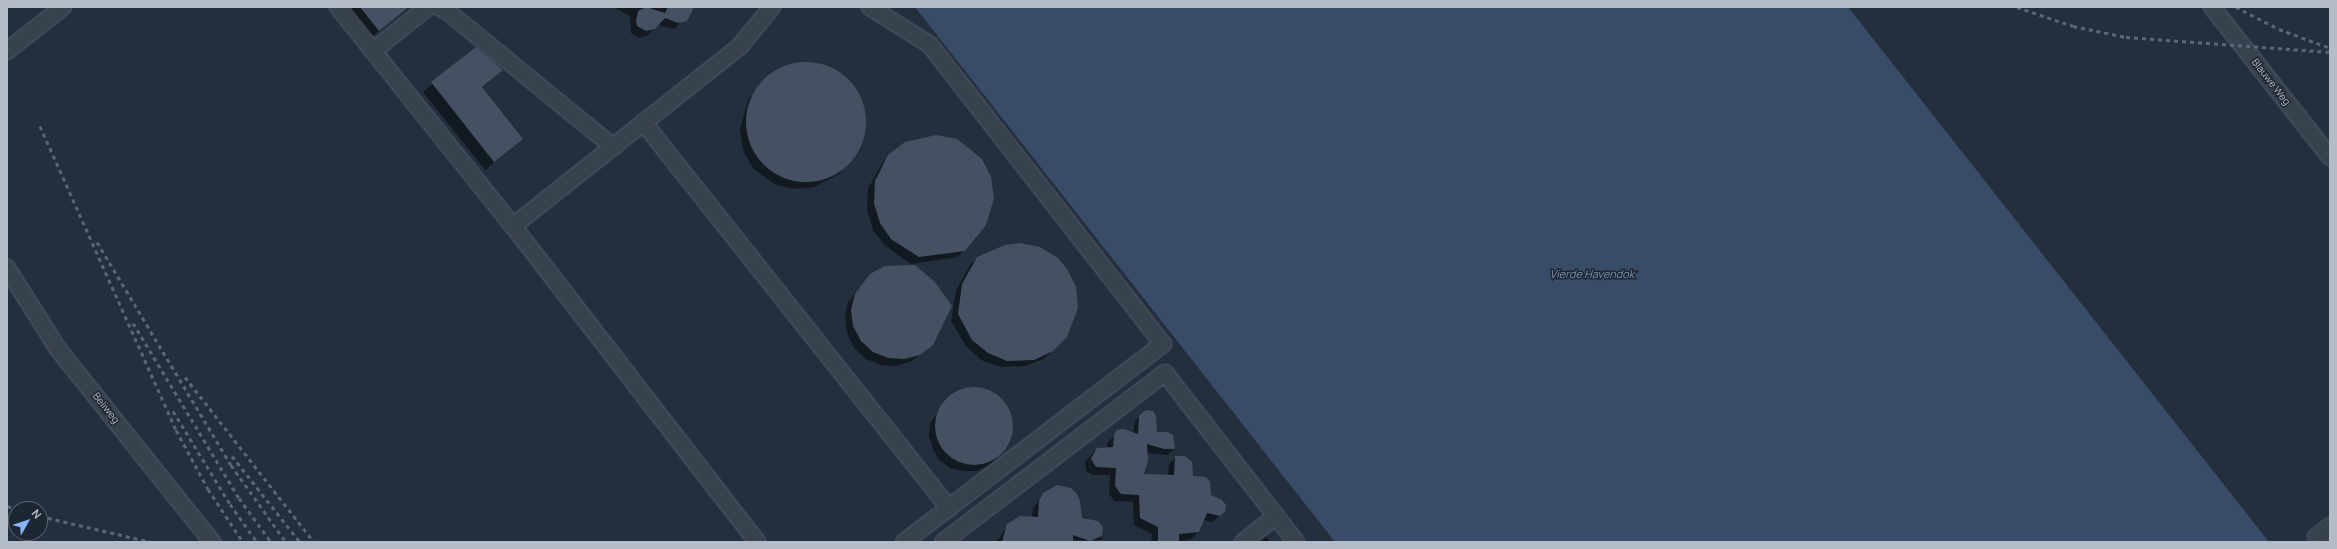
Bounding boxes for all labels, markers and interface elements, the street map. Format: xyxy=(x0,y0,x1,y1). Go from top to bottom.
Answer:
street label: Blauwe Weg xyxy=(2249,56,2293,108)
water label: Vierde Havendok xyxy=(1550,267,1634,281)
street label: Beliweg xyxy=(90,390,122,426)
north arrow xyxy=(8,501,48,541)
text: N xyxy=(29,506,45,522)

